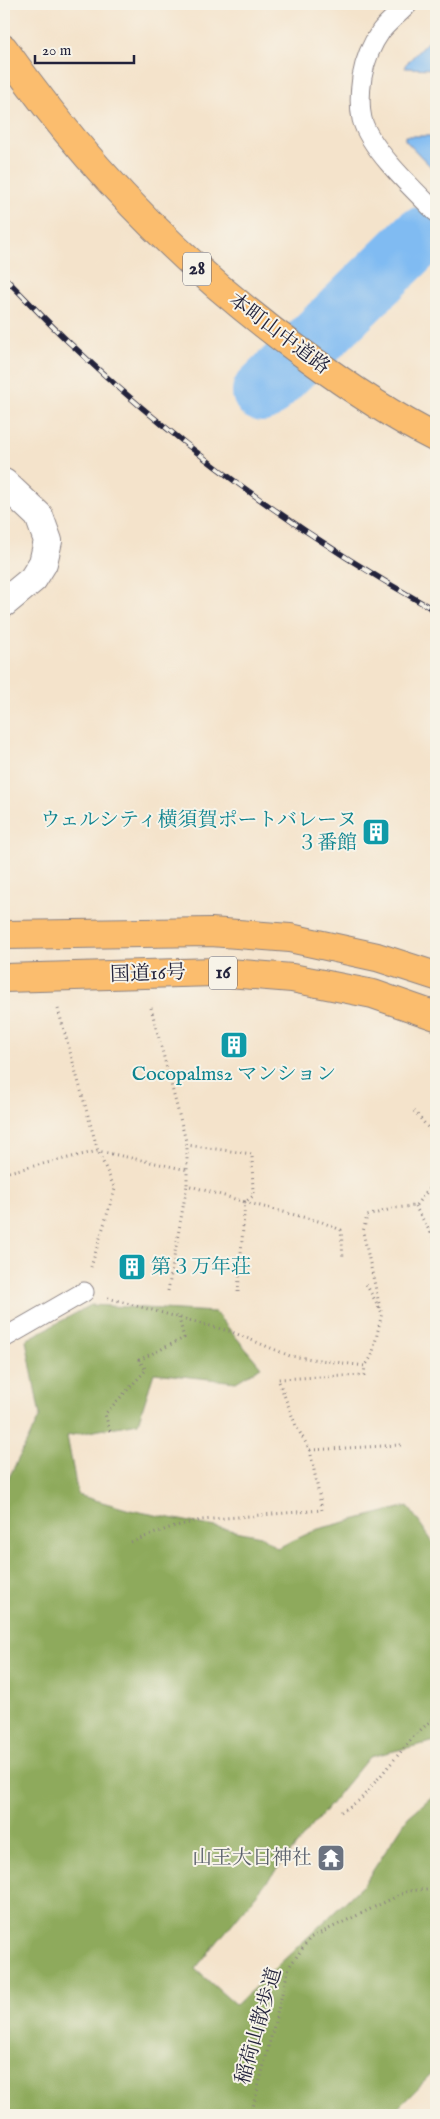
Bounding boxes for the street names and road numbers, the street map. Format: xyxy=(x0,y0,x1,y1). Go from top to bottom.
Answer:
road number: 28 xyxy=(183,252,211,286)
street label: 本町山中道路 xyxy=(224,288,334,380)
road number: 16 xyxy=(209,956,237,990)
street label: 国道16号 xyxy=(110,960,186,988)
street label: 稲荷山散歩道 xyxy=(230,1965,288,2087)

